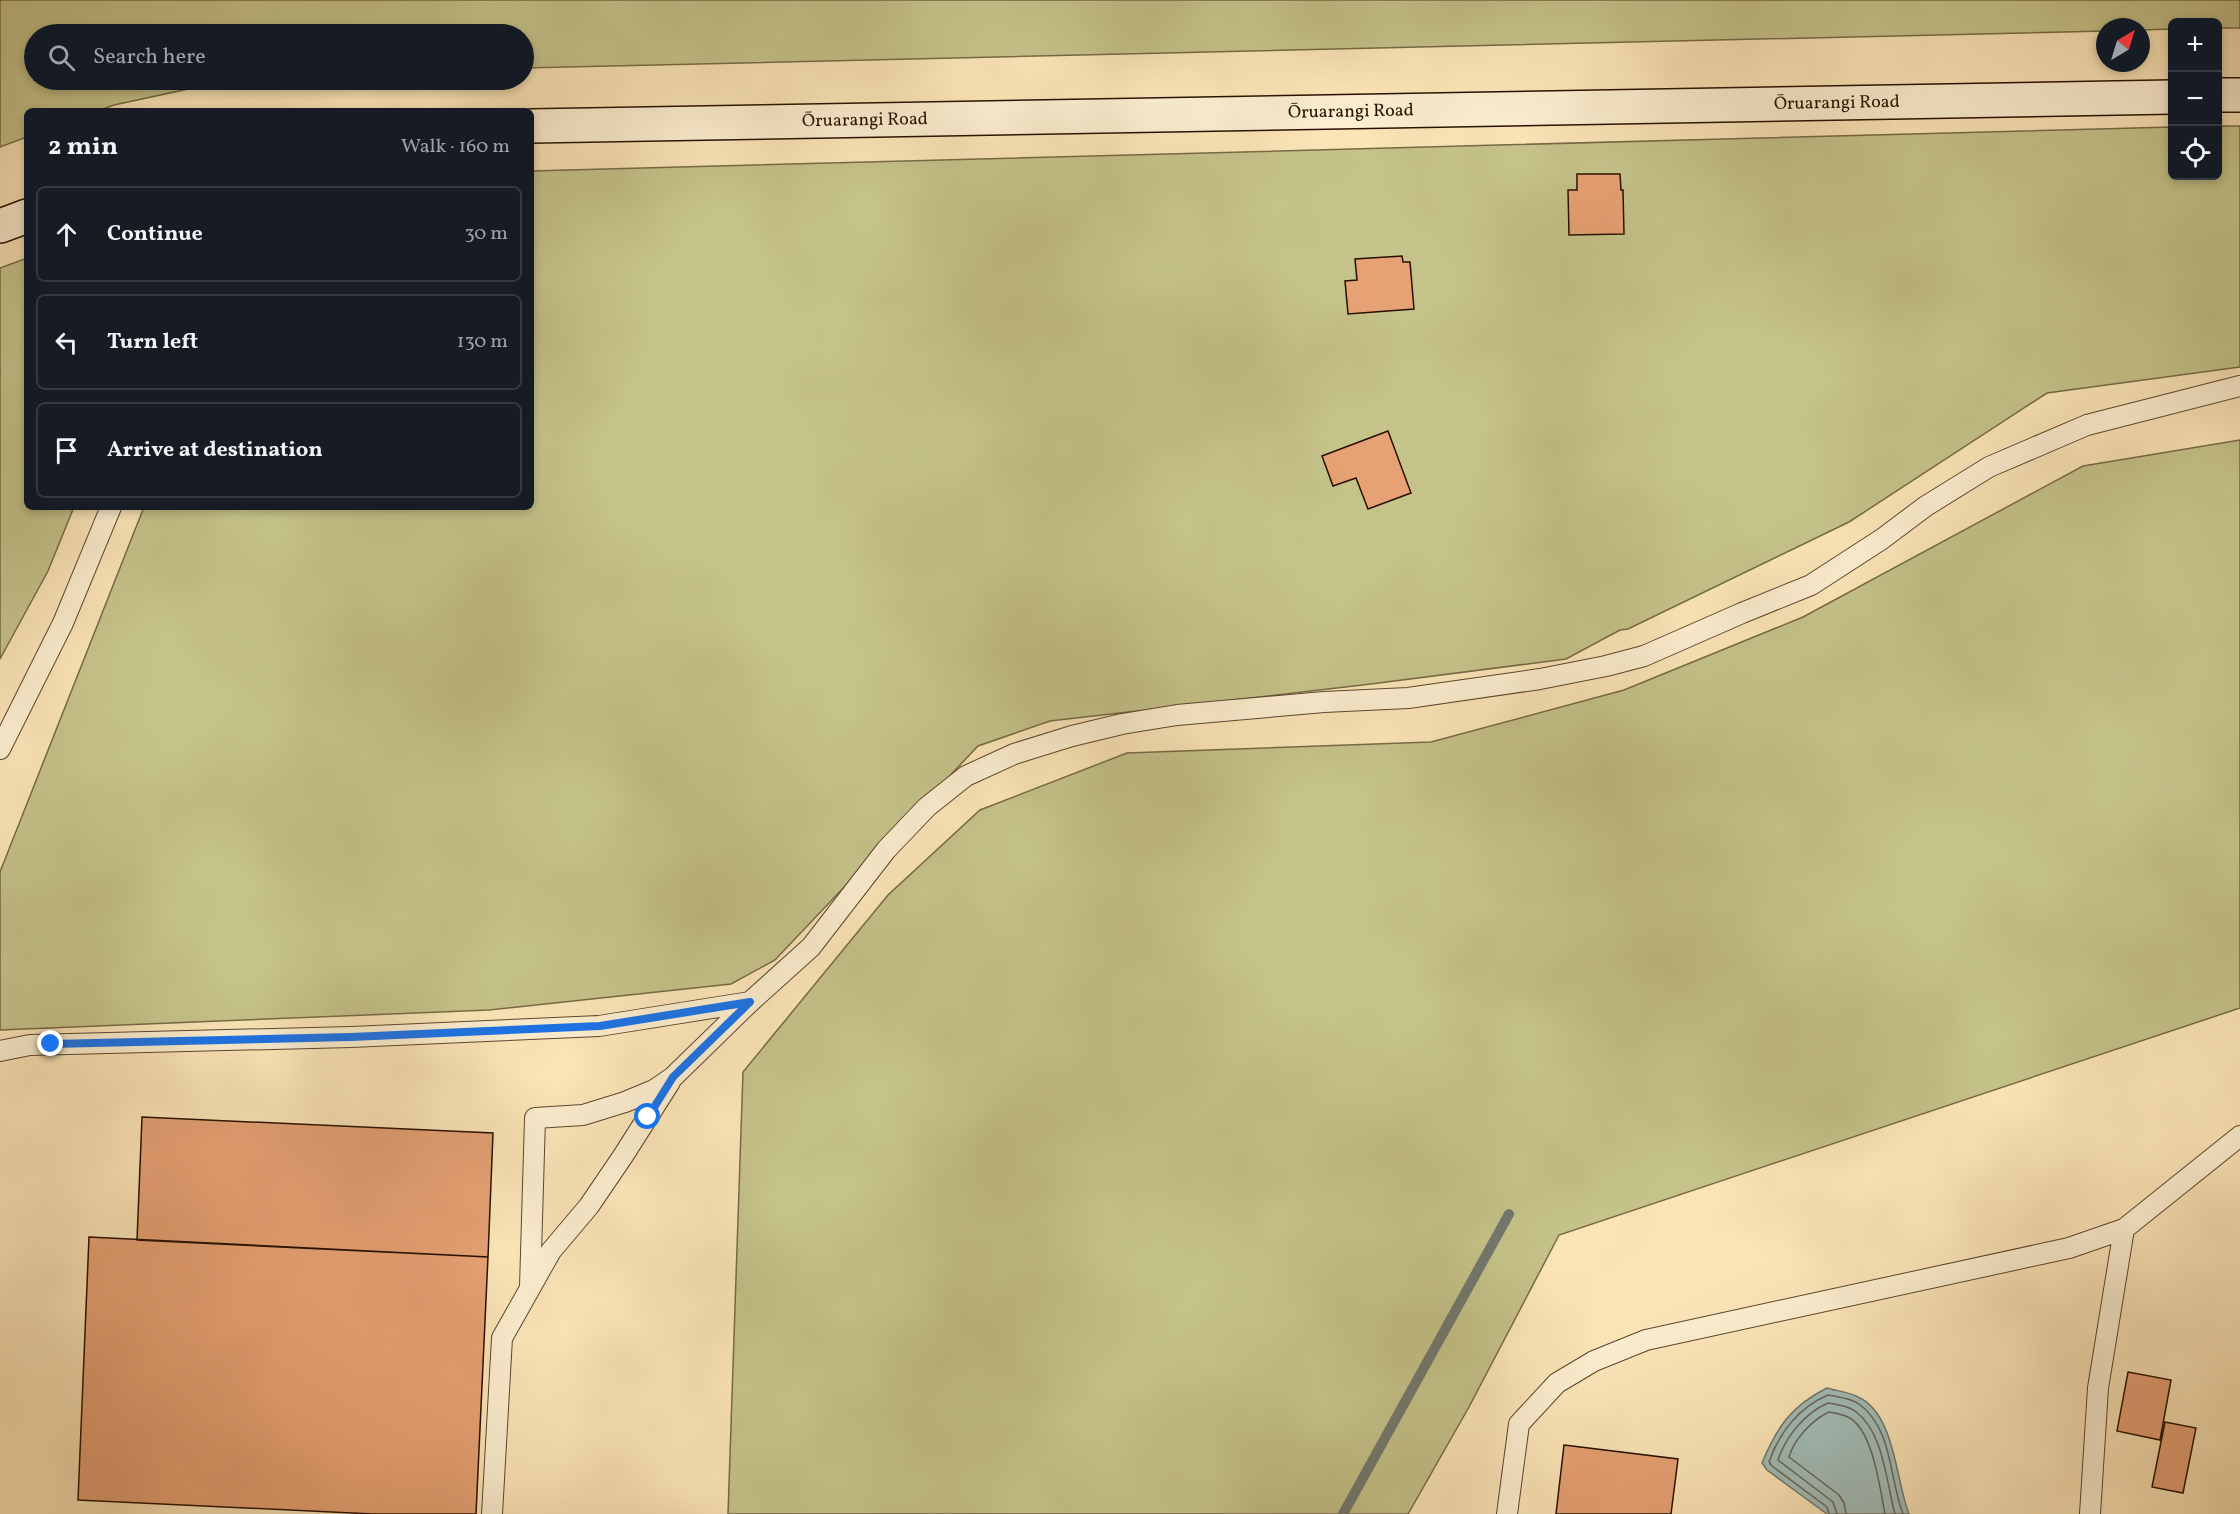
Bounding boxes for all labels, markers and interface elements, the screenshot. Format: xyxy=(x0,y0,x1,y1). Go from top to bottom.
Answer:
north arrow xyxy=(2096,18,2150,72)
map controls xyxy=(2168,18,2222,180)
button: + xyxy=(2168,18,2222,72)
search box xyxy=(24,24,534,90)
icon: search xyxy=(45,41,78,74)
text: Search here xyxy=(93,42,206,73)
button: − xyxy=(2168,72,2222,126)
street label: Ōruarangi Road xyxy=(1774,89,1900,117)
street label: Ōruarangi Road xyxy=(1288,98,1414,125)
street label: Ōruarangi Road xyxy=(802,106,928,134)
button: locate xyxy=(2168,126,2222,180)
text: 2 min xyxy=(48,129,118,165)
text: Walk · 160 m xyxy=(401,133,510,161)
icon: ahead xyxy=(50,218,83,251)
text: Continue xyxy=(107,219,203,250)
text: 30 m xyxy=(464,220,508,248)
icon: left xyxy=(50,326,83,359)
text: Turn left xyxy=(107,327,198,358)
text: 130 m xyxy=(457,328,508,356)
icon: arrive xyxy=(50,434,83,467)
text: Arrive at destination xyxy=(107,435,323,466)
route end xyxy=(37,1030,63,1056)
route start xyxy=(634,1103,660,1129)

